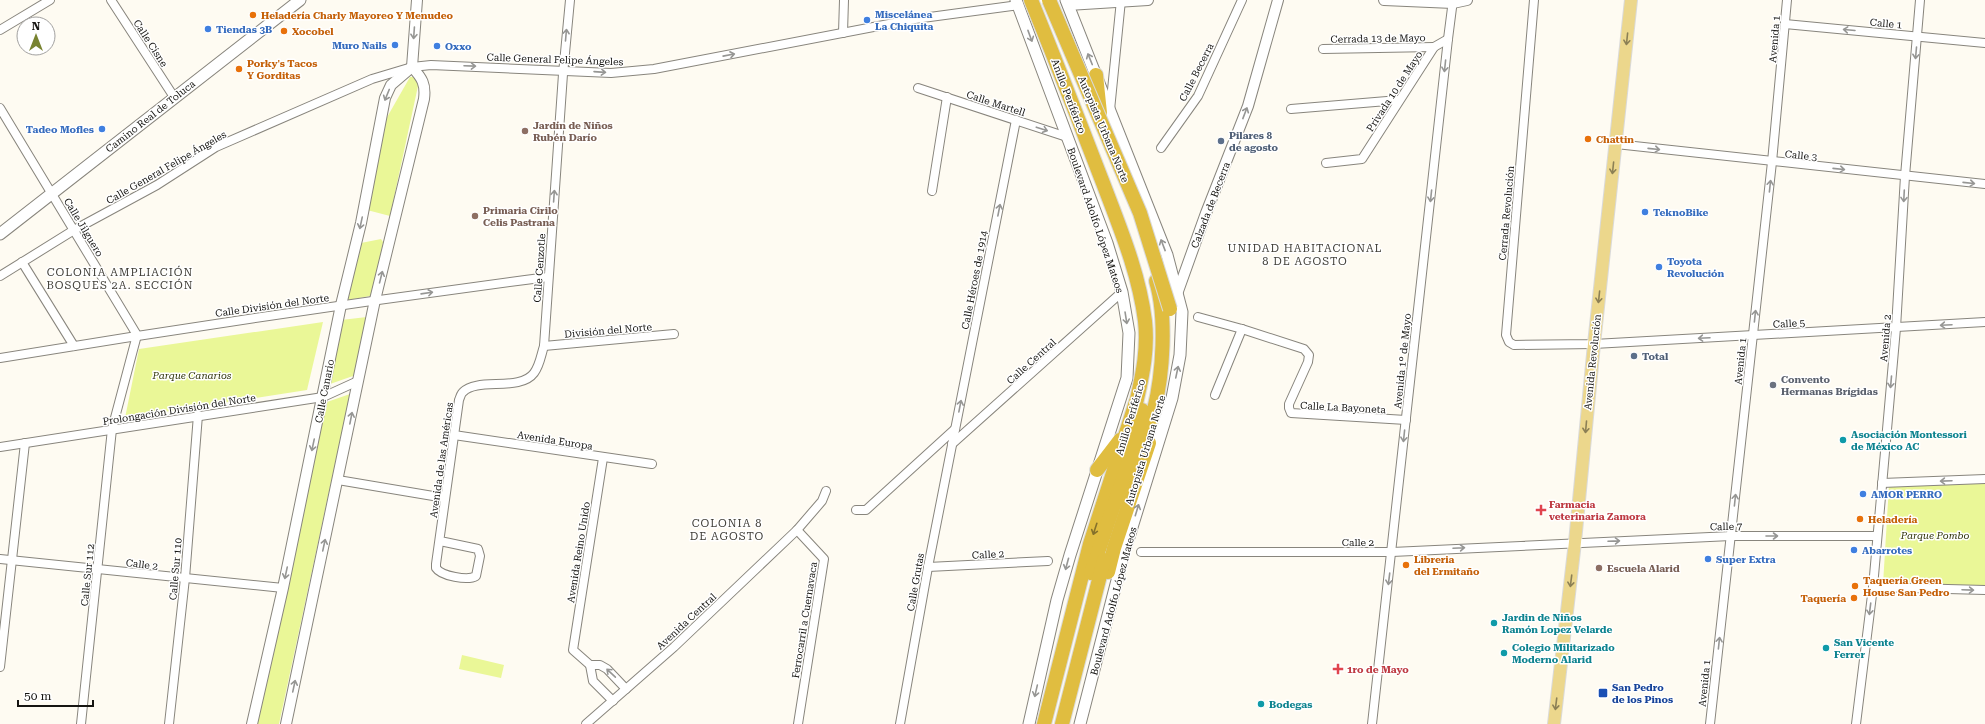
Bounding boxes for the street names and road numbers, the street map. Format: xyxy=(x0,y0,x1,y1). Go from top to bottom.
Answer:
street label: Avenida 1 xyxy=(1767,15,1782,63)
street label: Calle 1 xyxy=(1869,17,1903,30)
street label: Calle Cisne xyxy=(131,18,170,69)
street label: Cerrada 13 de Mayo xyxy=(1330,32,1426,45)
street label: Calle Becerra xyxy=(1177,41,1216,103)
street label: Privada 10 de Mayo xyxy=(1364,49,1425,134)
street label: Calle General Felipe Ángeles xyxy=(487,52,624,67)
street label: Anillo Periférico xyxy=(1049,57,1088,135)
street label: Autopista Urbana Norte xyxy=(1076,74,1131,185)
street label: Camino Real de Toluca xyxy=(103,78,198,155)
street label: Calle Martell xyxy=(965,89,1027,118)
street label: Calle General Felipe Ángeles xyxy=(104,128,228,206)
street label: Boulevard Adolfo López Mateos xyxy=(1065,146,1126,295)
street label: Calle 3 xyxy=(1784,148,1818,163)
street label: Calzada de Becerra xyxy=(1189,160,1232,250)
street label: Cerrada Revolución xyxy=(1497,165,1516,261)
street label: Calle Jilguero xyxy=(62,196,105,258)
street label: Calle Héroes de 1914 xyxy=(960,229,990,330)
street label: Calle Cenzotle xyxy=(532,233,547,303)
street label: Calle División del Norte xyxy=(215,292,330,319)
street label: Avenida 1º de Mayo xyxy=(1392,313,1413,409)
street label: Avenida Revolución xyxy=(1582,313,1603,411)
street label: Avenida 2 xyxy=(1878,314,1893,362)
street label: Calle 5 xyxy=(1773,317,1806,330)
street label: División del Norte xyxy=(564,321,653,340)
street label: Calle Central xyxy=(1005,336,1058,386)
street label: Avenida 1 xyxy=(1733,337,1748,385)
street label: Calle Canario xyxy=(313,358,336,424)
street label: Anillo Periférico xyxy=(1114,378,1147,456)
street label: Prolongación División del Norte xyxy=(102,392,257,427)
street label: Autopista Urbana Norte xyxy=(1123,393,1168,507)
street label: Calle La Bayoneta xyxy=(1300,400,1387,415)
street label: Avenida de las Américas xyxy=(428,401,455,519)
street label: Avenida Europa xyxy=(516,429,594,452)
street label: Avenida Reino Unido xyxy=(565,501,592,604)
street label: Calle 7 xyxy=(1710,521,1743,532)
street label: Boulevard Adolfo López Mateos xyxy=(1088,526,1139,677)
street label: Calle Sur 110 xyxy=(167,537,184,601)
street label: Calle 2 xyxy=(1342,537,1375,548)
street label: Calle Sur 112 xyxy=(79,543,96,607)
street label: Calle 2 xyxy=(972,548,1005,561)
street label: Calle Grutas xyxy=(905,552,926,612)
street label: Calle 2 xyxy=(125,557,159,572)
street label: Ferrocarril a Cuernavaca xyxy=(790,560,819,679)
street label: Avenida Central xyxy=(654,591,718,652)
street label: Avenida 1 xyxy=(1697,659,1712,707)

